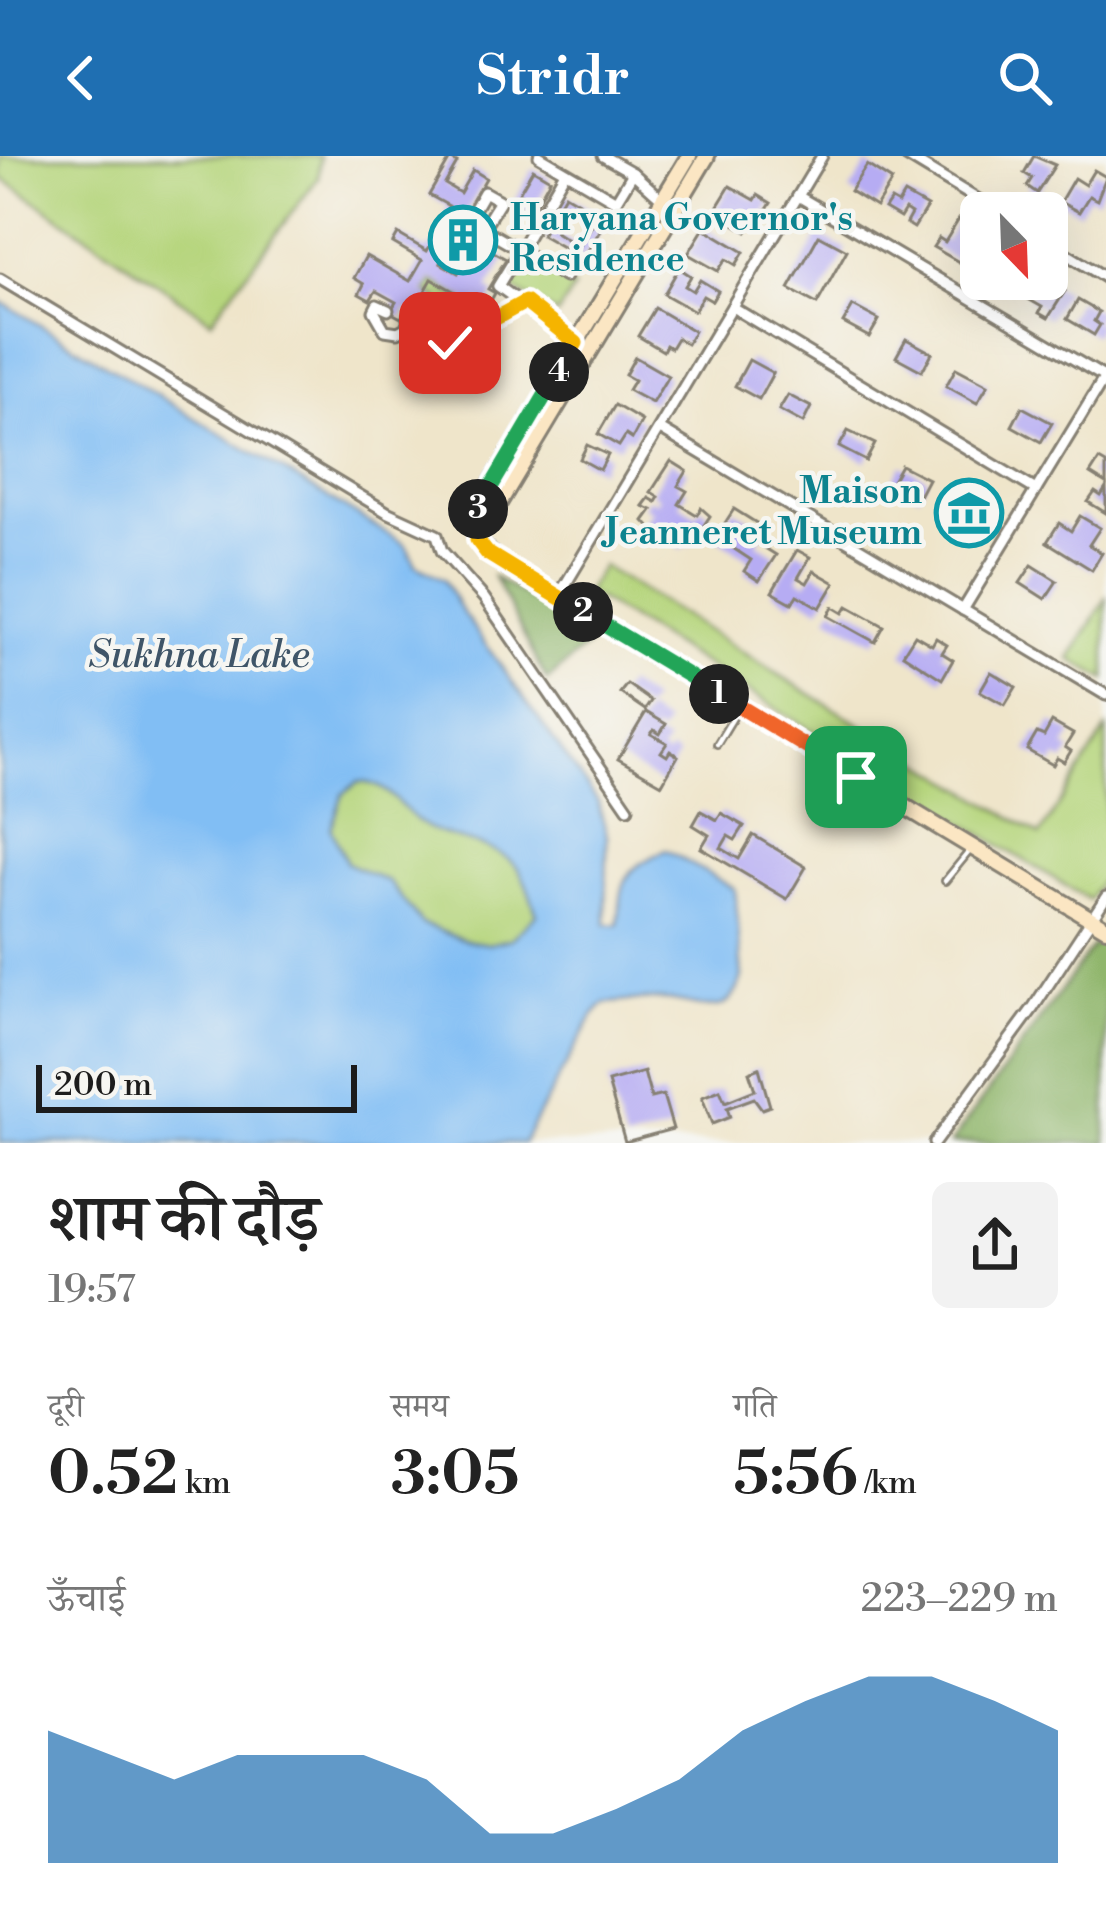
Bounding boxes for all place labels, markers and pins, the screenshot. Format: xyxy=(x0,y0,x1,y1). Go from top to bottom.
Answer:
place label: Haryana Governor's Residence xyxy=(510,197,853,283)
building icon: Haryana Governor's Residence xyxy=(428,205,498,275)
pin xyxy=(399,292,501,394)
pin: 4 xyxy=(529,342,589,402)
place label: Maison Jeanneret Museum xyxy=(600,470,922,556)
museum icon: Maison Jeanneret Museum xyxy=(934,478,1004,548)
pin: 3 xyxy=(448,479,508,539)
pin: 2 xyxy=(553,582,613,642)
pin: 1 xyxy=(689,664,749,724)
pin xyxy=(805,726,907,828)

